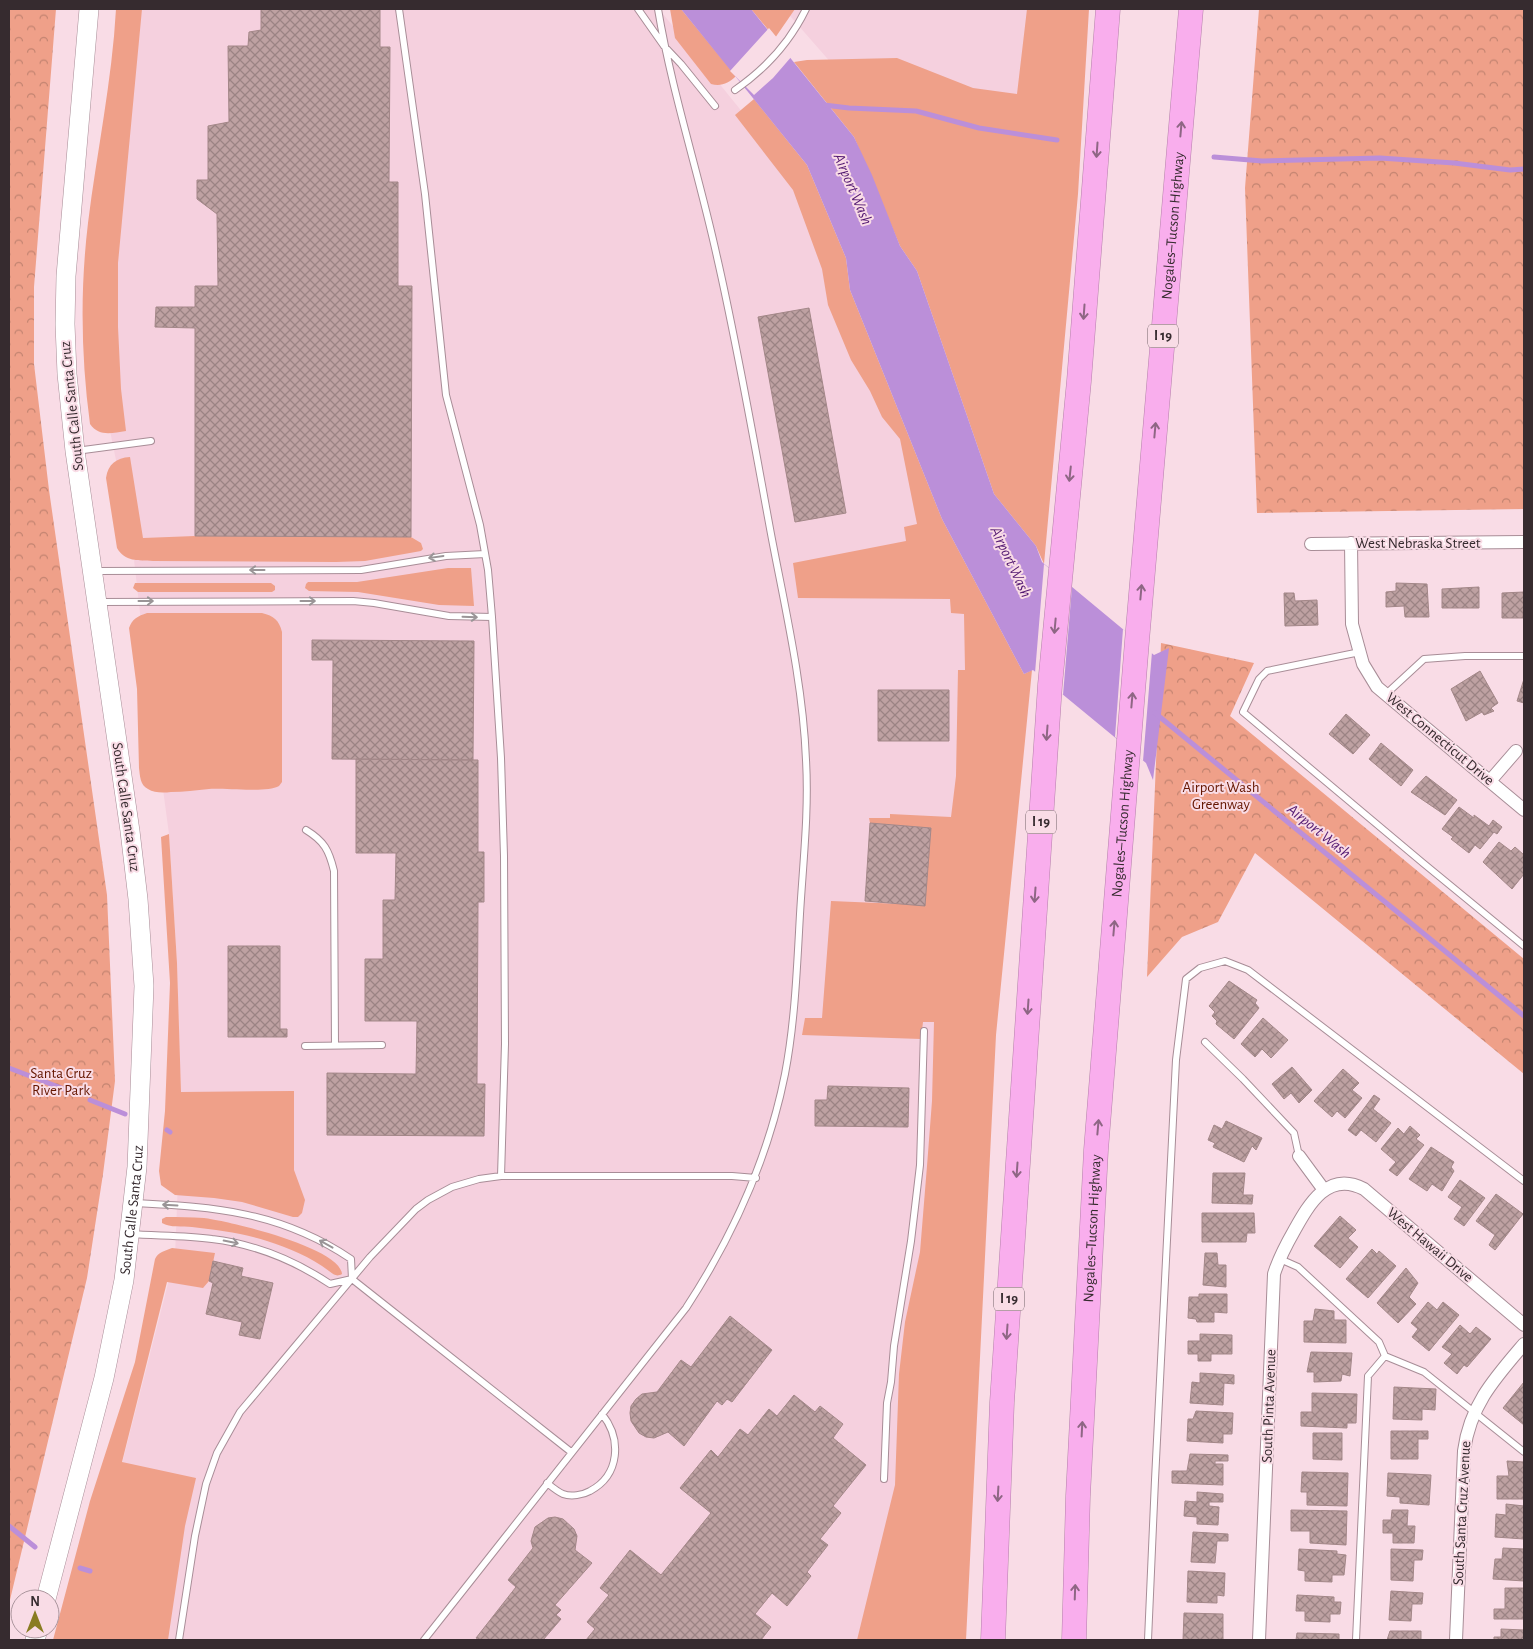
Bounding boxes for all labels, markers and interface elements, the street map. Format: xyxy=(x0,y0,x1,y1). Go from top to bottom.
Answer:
one-way arrow xyxy=(1176,121,1186,137)
one-way arrow xyxy=(1092,142,1101,158)
water label: Airport Wash xyxy=(829,150,875,228)
street label: Nogales–Tucson Highway xyxy=(1159,151,1186,300)
one-way arrow xyxy=(1080,304,1089,320)
road number: I 19 xyxy=(1148,324,1178,348)
street label: South Calle Santa Cruz xyxy=(58,341,86,471)
one-way arrow xyxy=(1150,422,1160,438)
one-way arrow xyxy=(1065,466,1075,482)
water label: Airport Wash xyxy=(986,523,1034,600)
street label: West Nebraska Street xyxy=(1355,536,1481,551)
one-way arrow xyxy=(429,553,445,563)
one-way arrow xyxy=(250,565,266,575)
one-way arrow xyxy=(1137,584,1146,600)
one-way arrow xyxy=(138,596,154,606)
one-way arrow xyxy=(300,596,316,606)
one-way arrow xyxy=(461,612,477,621)
one-way arrow xyxy=(1051,617,1060,633)
street label: West Connecticut Drive xyxy=(1383,690,1497,788)
one-way arrow xyxy=(1128,692,1137,708)
one-way arrow xyxy=(1042,725,1051,741)
street label: South Calle Santa Cruz xyxy=(110,742,142,872)
street label: Nogales–Tucson Highway xyxy=(1109,749,1136,898)
park label: Airport Wash Greenway xyxy=(1183,780,1259,812)
water label: Airport Wash xyxy=(1283,800,1354,862)
road number: I 19 xyxy=(1026,810,1056,834)
one-way arrow xyxy=(1031,887,1040,903)
one-way arrow xyxy=(1109,920,1119,936)
one-way arrow xyxy=(1023,999,1032,1015)
park label: Santa Cruz River Park xyxy=(30,1066,92,1098)
one-way arrow xyxy=(1093,1119,1102,1135)
street label: South Calle Santa Cruz xyxy=(117,1145,145,1276)
street label: Nogales–Tucson Highway xyxy=(1081,1153,1103,1303)
one-way arrow xyxy=(1013,1161,1022,1177)
one-way arrow xyxy=(162,1200,178,1209)
street label: West Hawaii Drive xyxy=(1384,1205,1476,1285)
one-way arrow xyxy=(222,1238,238,1247)
one-way arrow xyxy=(319,1239,334,1249)
road number: I 19 xyxy=(994,1288,1024,1310)
one-way arrow xyxy=(1002,1323,1011,1339)
street label: South Pinta Avenue xyxy=(1260,1349,1278,1463)
one-way arrow xyxy=(1077,1421,1086,1437)
street label: South Santa Cruz Avenue xyxy=(1451,1440,1473,1586)
one-way arrow xyxy=(994,1486,1003,1502)
one-way arrow xyxy=(1071,1584,1080,1600)
north arrow xyxy=(10,1589,60,1639)
text: N xyxy=(30,1595,40,1609)

